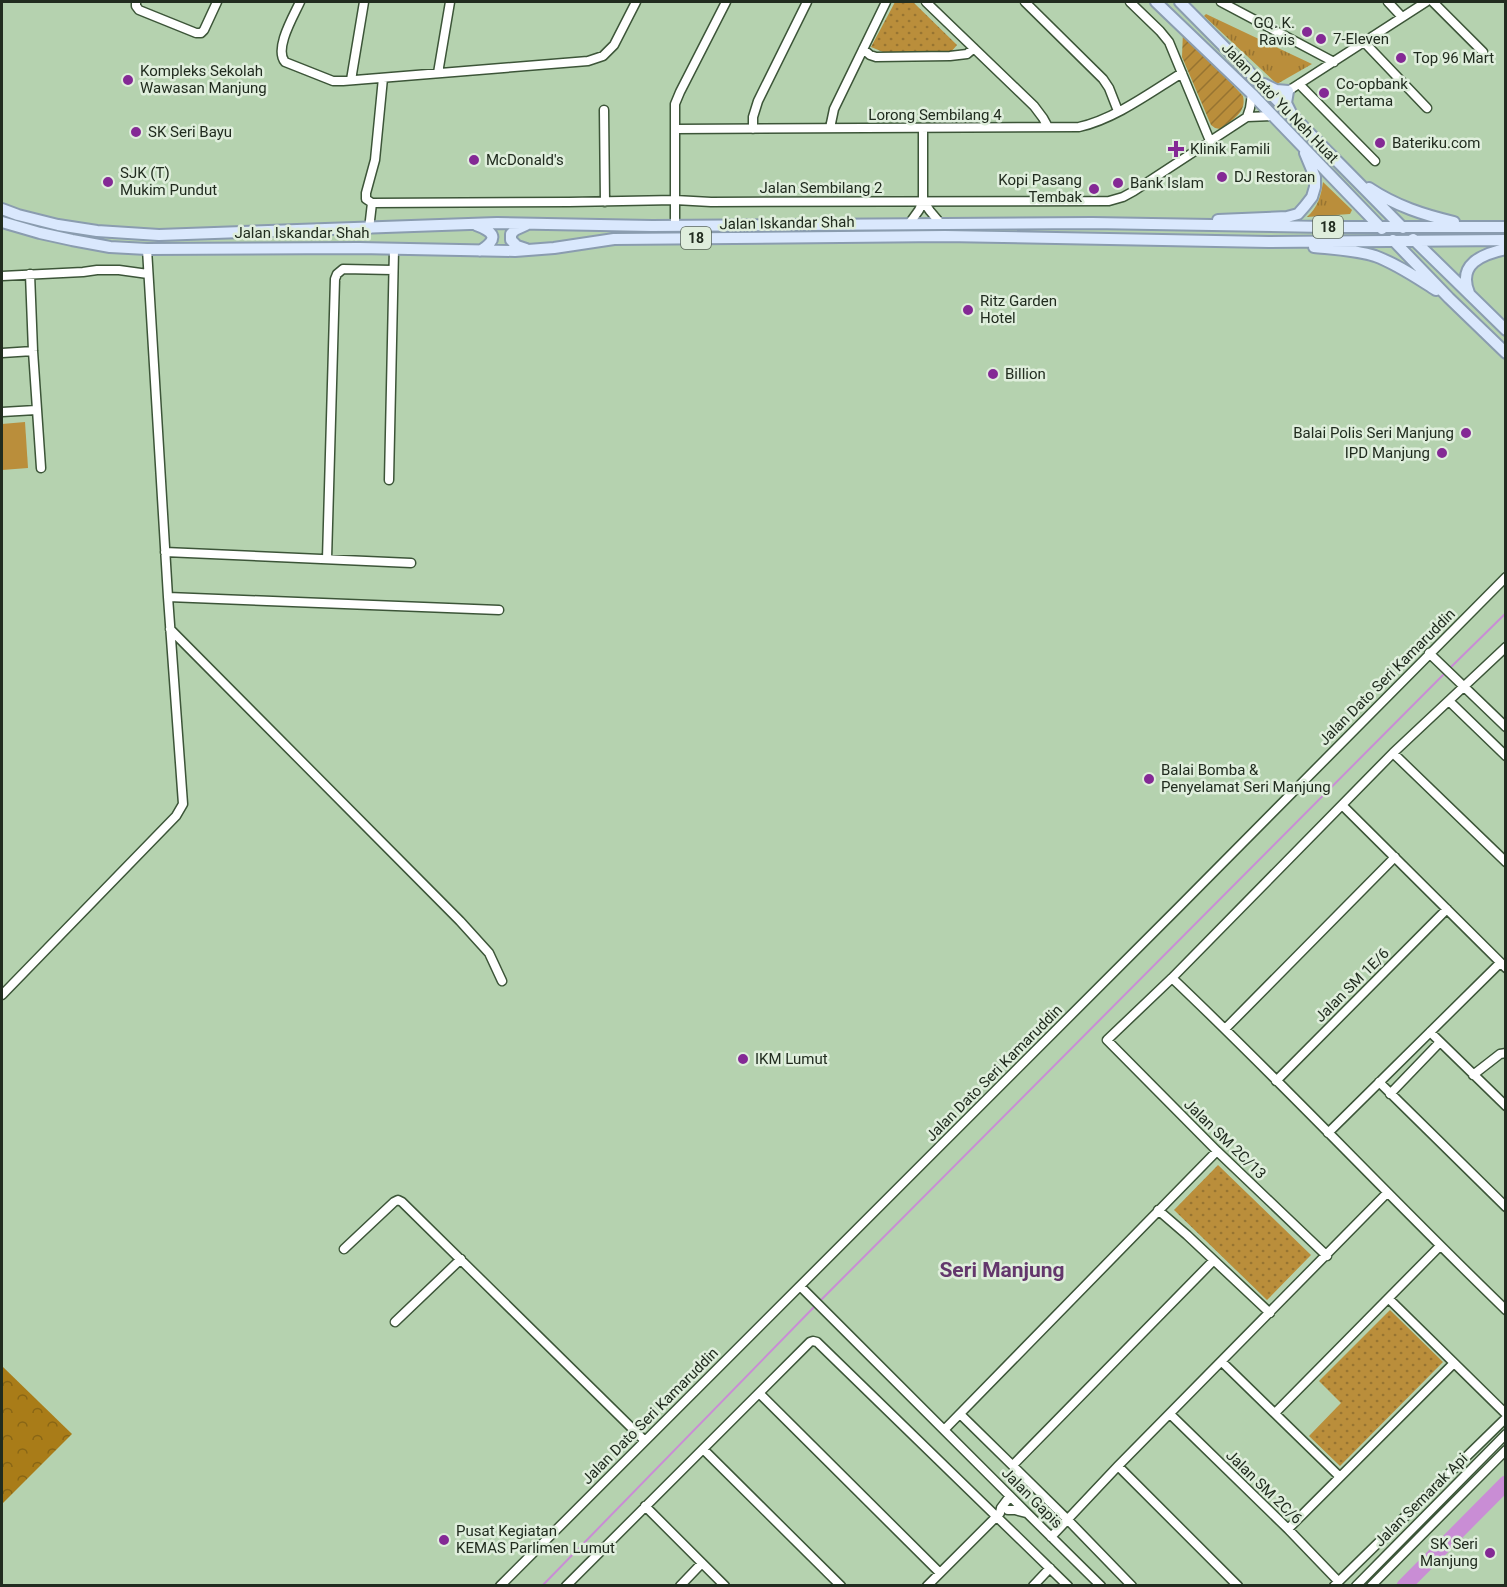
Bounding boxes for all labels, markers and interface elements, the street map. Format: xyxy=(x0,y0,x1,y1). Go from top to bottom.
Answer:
place label: GQ. K. Ravis xyxy=(1253,14,1295,49)
marker: GQ. K. Ravis xyxy=(1300,25,1314,39)
place label: 7-Eleven xyxy=(1333,30,1389,48)
marker: 7-Eleven xyxy=(1314,32,1328,46)
street label: Jalan Dato' Yu Neh Huat xyxy=(1218,39,1342,167)
place label: Top 96 Mart xyxy=(1413,49,1494,67)
marker: Top 96 Mart xyxy=(1394,51,1408,65)
place label: Kompleks Sekolah Wawasan Manjung xyxy=(140,62,267,97)
marker: Kompleks Sekolah Wawasan Manjung xyxy=(121,73,135,87)
place label: Co-opbank Pertama xyxy=(1336,75,1408,110)
marker: Co-opbank Pertama xyxy=(1317,86,1331,100)
street label: Lorong Sembilang 4 xyxy=(868,106,1002,124)
place label: SK Seri Bayu xyxy=(148,123,232,141)
marker: SK Seri Bayu xyxy=(129,125,143,139)
place label: Bateriku.com xyxy=(1392,134,1480,152)
marker: Bateriku.com xyxy=(1373,136,1387,150)
marker: Klinik Famili xyxy=(1167,140,1185,158)
place label: Klinik Famili xyxy=(1190,140,1270,158)
place label: McDonald's xyxy=(486,151,564,169)
marker: McDonald's xyxy=(467,153,481,167)
place label: SJK (T) Mukim Pundut xyxy=(120,164,217,199)
place label: DJ Restoran xyxy=(1234,168,1315,186)
marker: DJ Restoran xyxy=(1215,170,1229,184)
place label: Kopi Pasang Tembak xyxy=(998,171,1082,206)
place label: Bank Islam xyxy=(1130,174,1204,192)
marker: SJK (T) Mukim Pundut xyxy=(101,175,115,189)
marker: Bank Islam xyxy=(1111,176,1125,190)
street label: Jalan Sembilang 2 xyxy=(760,179,883,197)
marker: Kopi Pasang Tembak xyxy=(1087,182,1101,196)
street label: Jalan Iskandar Shah xyxy=(719,213,855,233)
road number: 18 xyxy=(1313,216,1343,238)
street label: Jalan Iskandar Shah xyxy=(234,224,370,242)
road number: 18 xyxy=(681,227,711,249)
place label: Ritz Garden Hotel xyxy=(980,292,1057,327)
marker: Ritz Garden Hotel xyxy=(961,303,975,317)
place label: Billion xyxy=(1005,365,1046,383)
marker: Billion xyxy=(986,367,1000,381)
place label: Balai Polis Seri Manjung xyxy=(1293,424,1454,442)
marker: Balai Polis Seri Manjung xyxy=(1459,426,1473,440)
place label: IPD Manjung xyxy=(1345,444,1430,462)
marker: IPD Manjung xyxy=(1435,446,1449,460)
street label: Jalan Dato Seri Kamaruddin xyxy=(1315,605,1459,749)
place label: Balai Bomba & Penyelamat Seri Manjung xyxy=(1161,761,1331,796)
marker: Balai Bomba & Penyelamat Seri Manjung xyxy=(1142,772,1156,786)
street label: Jalan SM 1E/6 xyxy=(1311,944,1393,1026)
street label: Jalan Dato Seri Kamaruddin xyxy=(922,1001,1066,1145)
place label: IKM Lumut xyxy=(755,1050,828,1068)
marker: IKM Lumut xyxy=(736,1052,750,1066)
street label: Jalan SM 2C/13 xyxy=(1180,1095,1270,1183)
district label: Seri Manjung xyxy=(939,1258,1065,1282)
street label: Jalan Dato Seri Kamaruddin xyxy=(578,1344,722,1488)
street label: Jalan SM 2C/6 xyxy=(1222,1446,1306,1528)
street label: Jalan Semarak Api xyxy=(1371,1450,1471,1550)
street label: Jalan Gapis xyxy=(998,1464,1066,1532)
place label: Pusat Kegiatan KEMAS Parlimen Lumut xyxy=(456,1522,615,1557)
marker: Pusat Kegiatan KEMAS Parlimen Lumut xyxy=(437,1533,451,1547)
place label: SK Seri Manjung xyxy=(1420,1535,1478,1570)
marker: SK Seri Manjung xyxy=(1483,1546,1497,1560)

